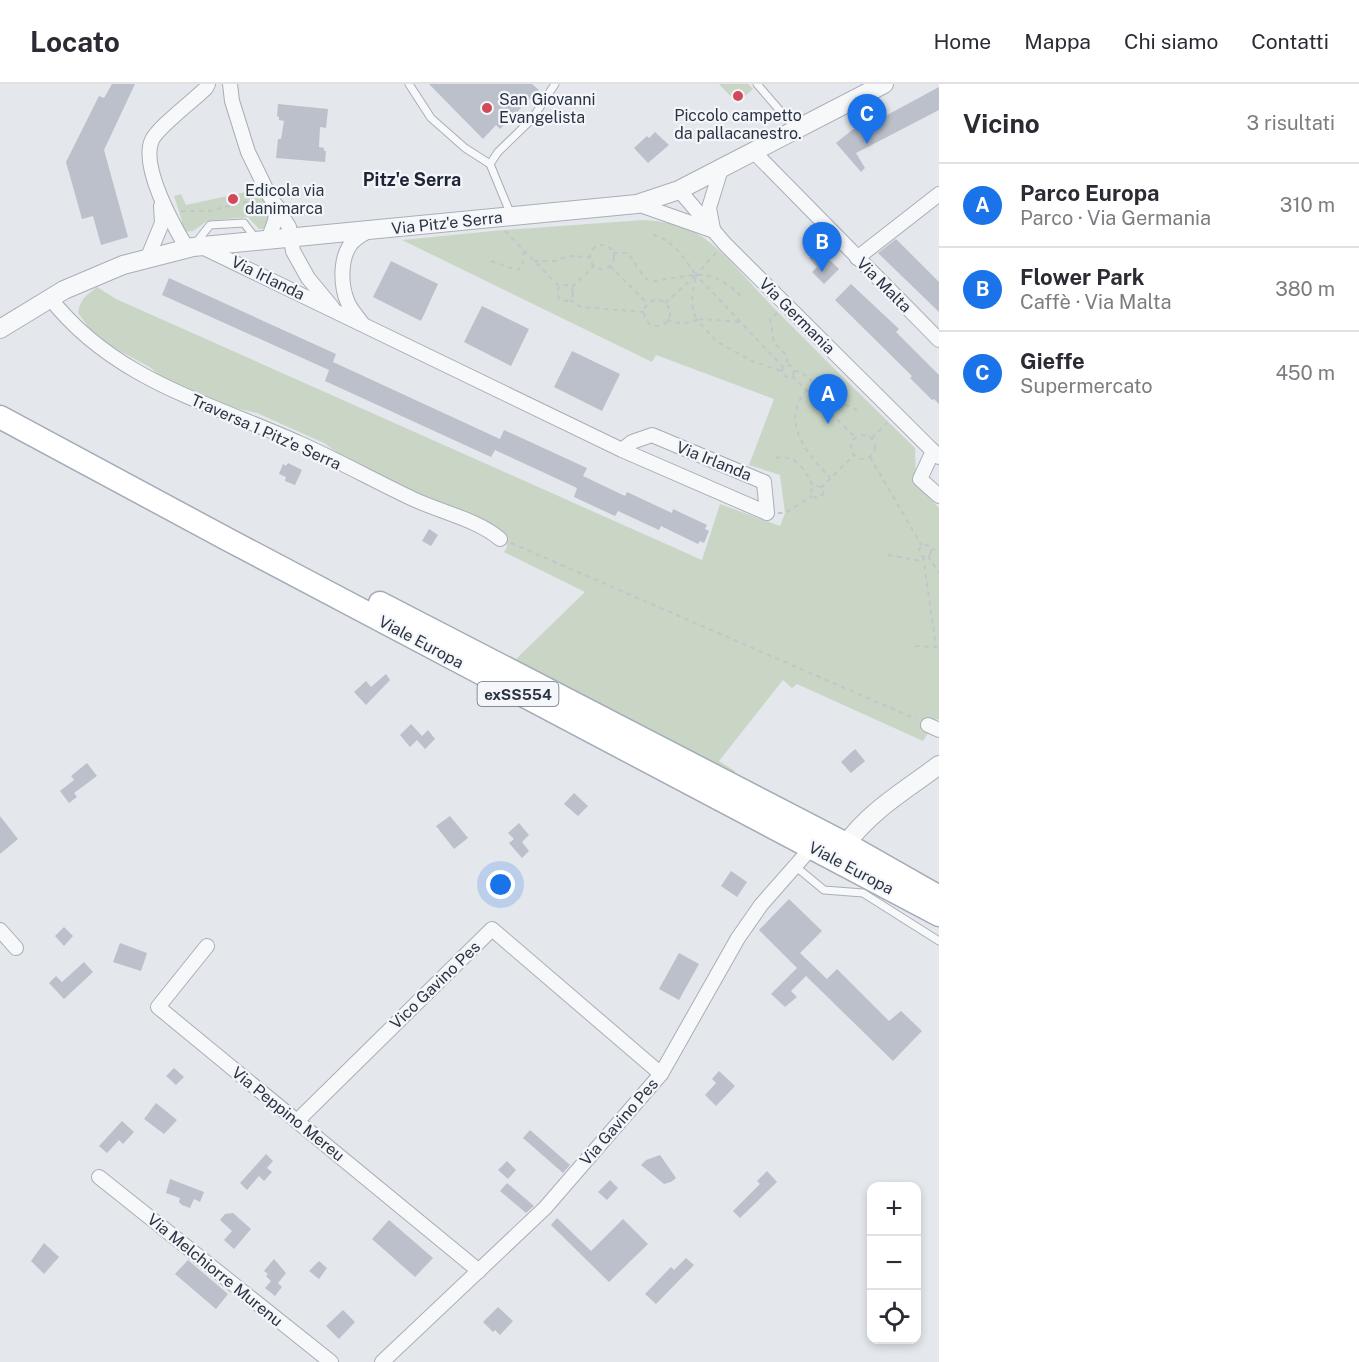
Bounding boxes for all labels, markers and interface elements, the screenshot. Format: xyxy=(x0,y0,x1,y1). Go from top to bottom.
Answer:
text: Locato xyxy=(30,25,120,58)
text: Home xyxy=(933,29,991,54)
text: Mappa xyxy=(1024,29,1091,54)
text: Chi siamo xyxy=(1124,29,1218,54)
text: Contatti xyxy=(1251,29,1329,54)
marker: Piccolo campetto da pallacanestro. xyxy=(731,89,745,103)
place label: San Giovanni Evangelista xyxy=(499,90,595,127)
pin: C xyxy=(848,94,886,144)
marker: San Giovanni Evangelista xyxy=(480,101,494,115)
place label: Piccolo campetto da pallacanestro. xyxy=(674,106,802,143)
text: Vicino xyxy=(963,108,1040,139)
text: 3 risultati xyxy=(1247,111,1335,135)
district label: Pitz'e Serra xyxy=(363,169,461,190)
text: Parco Europa xyxy=(1020,180,1159,206)
place label: Edicola via danimarca xyxy=(245,181,324,218)
marker: Edicola via danimarca xyxy=(226,192,240,206)
text: A xyxy=(975,193,990,217)
text: 310 m xyxy=(1280,193,1335,217)
text: Parco · Via Germania xyxy=(1020,206,1211,230)
street label: Via Pitz'e Serra xyxy=(390,208,504,238)
pin: B xyxy=(802,222,842,272)
street label: Via Irlanda xyxy=(228,252,308,304)
street label: Via Malta xyxy=(853,254,915,316)
text: Flower Park xyxy=(1020,264,1144,290)
street label: Via Germania xyxy=(755,274,839,358)
text: B xyxy=(976,277,989,301)
text: 380 m xyxy=(1275,277,1335,301)
text: Caffè · Via Malta xyxy=(1020,290,1172,314)
text: Gieffe xyxy=(1020,348,1085,374)
text: C xyxy=(975,361,990,385)
text: 450 m xyxy=(1275,361,1335,385)
pin: A xyxy=(808,374,848,424)
text: Supermercato xyxy=(1020,374,1153,398)
street label: Traversa 1 Pitz'e Serra xyxy=(188,390,344,474)
street label: Via Irlanda xyxy=(674,437,754,485)
street label: Viale Europa xyxy=(375,612,467,672)
road number: exSS554 xyxy=(478,682,558,706)
street label: Viale Europa xyxy=(805,838,897,898)
your location xyxy=(486,870,515,899)
street label: Vico Gavino Pes xyxy=(386,937,484,1033)
street label: Via Peppino Mereu xyxy=(228,1063,348,1165)
street label: Via Gavino Pes xyxy=(576,1075,662,1169)
map controls xyxy=(867,1182,921,1344)
button: + xyxy=(867,1182,921,1236)
street label: Via Melchiorre Murenu xyxy=(144,1210,286,1330)
button: − xyxy=(867,1236,921,1290)
button: locate xyxy=(867,1290,921,1344)

